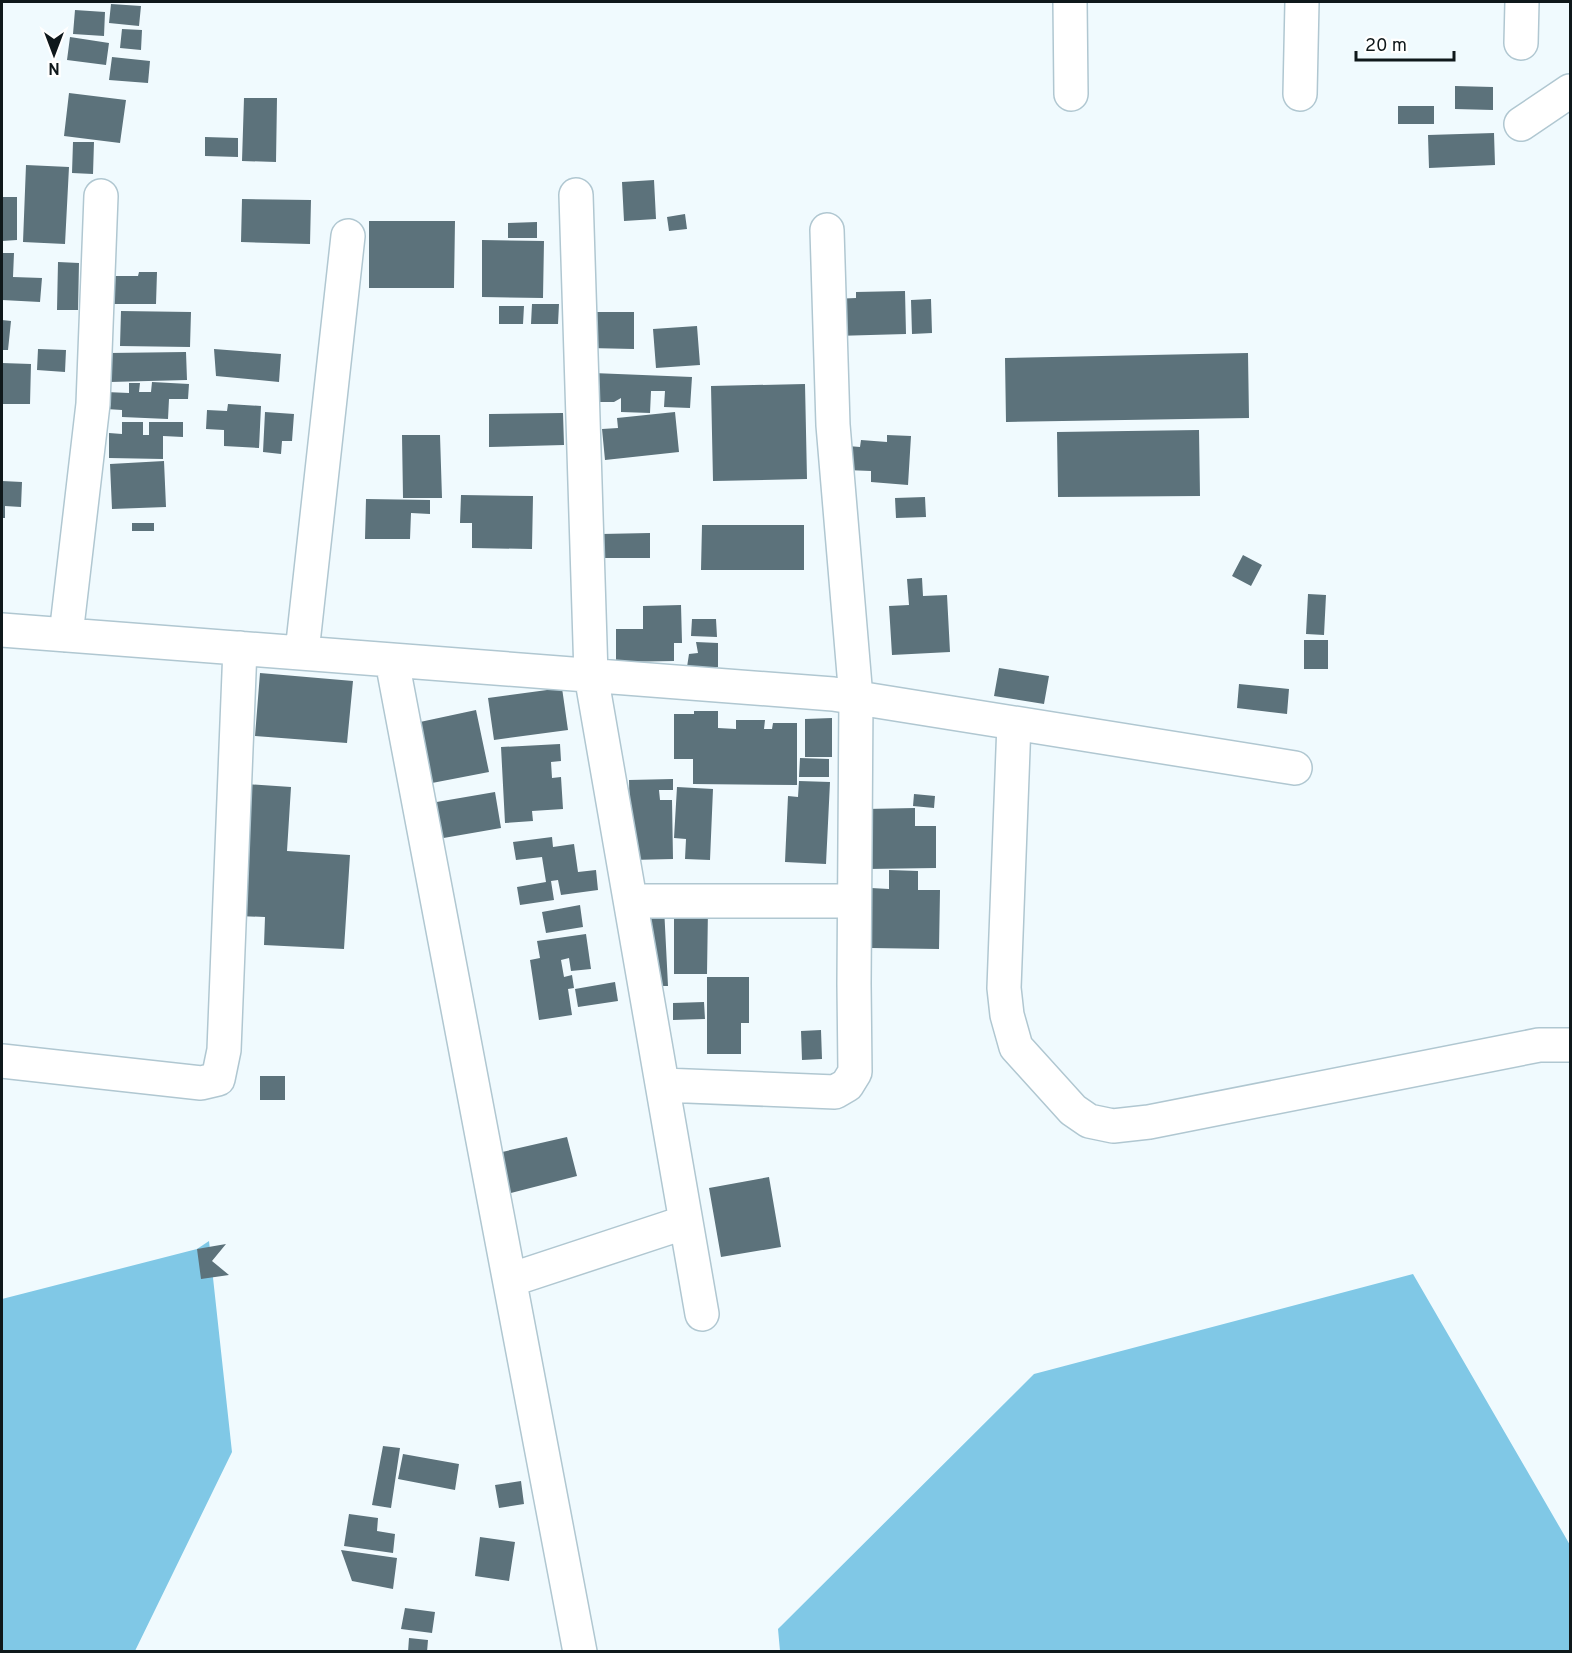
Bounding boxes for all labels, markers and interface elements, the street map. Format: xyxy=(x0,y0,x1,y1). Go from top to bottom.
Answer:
north arrow xyxy=(24,24,84,84)
scale bar xyxy=(1356,24,1454,62)
text: 20 m xyxy=(1365,35,1407,58)
text: N xyxy=(48,57,60,77)

